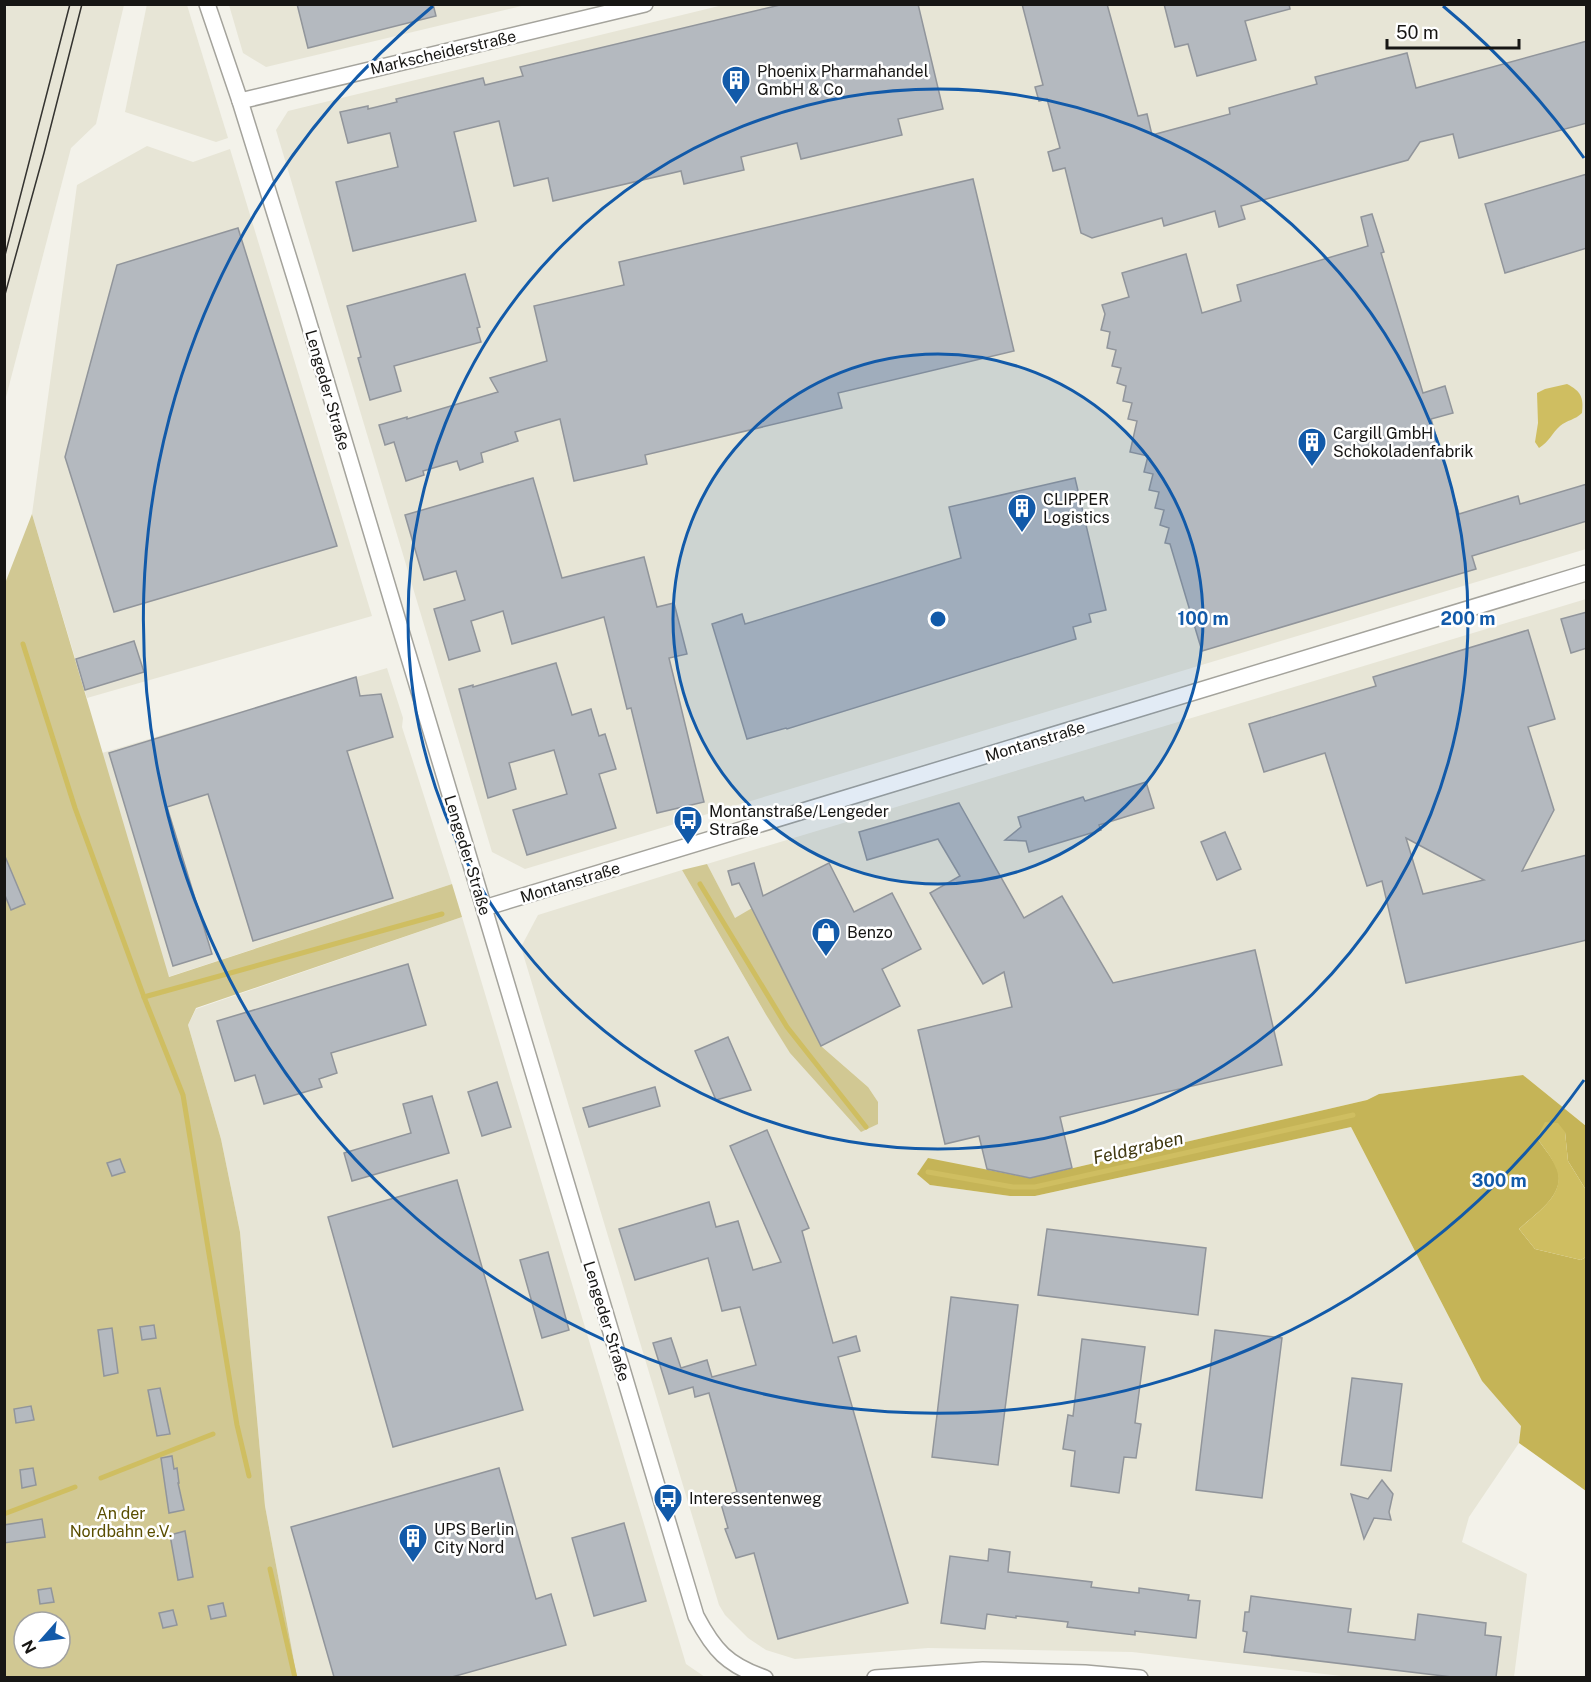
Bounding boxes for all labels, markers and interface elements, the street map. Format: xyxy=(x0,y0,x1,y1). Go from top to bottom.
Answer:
scale bar xyxy=(1387,12,1519,50)
text: 50 m xyxy=(1396,22,1439,43)
street label: Markscheiderstraße xyxy=(368,26,518,79)
place label: Phoenix Pharmahandel GmbH & Co xyxy=(757,62,929,99)
building icon: Phoenix Pharmahandel GmbH & Co xyxy=(720,64,752,106)
street label: Lengeder Straße xyxy=(301,328,354,453)
place label: Cargill GmbH Schokoladenfabrik xyxy=(1333,424,1474,461)
building icon: Cargill GmbH Schokoladenfabrik xyxy=(1296,426,1328,468)
place label: CLIPPER Logistics xyxy=(1043,490,1110,527)
building icon: CLIPPER Logistics xyxy=(1006,492,1038,534)
text: 100 m xyxy=(1177,608,1229,629)
text: 200 m xyxy=(1441,608,1495,629)
centre of rings xyxy=(928,609,948,629)
street label: Montanstraße xyxy=(983,717,1087,766)
street label: Lengeder Straße xyxy=(440,793,495,918)
place label: Montanstraße/Lengeder Straße xyxy=(709,802,889,839)
bus stop icon: Montanstraße/Lengeder Straße xyxy=(672,804,704,846)
street label: Montanstraße xyxy=(518,858,622,907)
shop icon: Benzo xyxy=(810,916,842,958)
place label: Benzo xyxy=(847,923,893,942)
water label: Feldgraben xyxy=(1091,1127,1185,1168)
text: 300 m xyxy=(1471,1170,1527,1191)
street label: Lengeder Straße xyxy=(579,1259,634,1384)
bus stop icon: Interessentenweg xyxy=(652,1482,684,1524)
place label: Interessentenweg xyxy=(689,1489,822,1508)
park label: An der Nordbahn e.V. xyxy=(70,1504,172,1541)
place label: UPS Berlin City Nord xyxy=(434,1520,514,1557)
building icon: UPS Berlin City Nord xyxy=(397,1522,429,1564)
north arrow xyxy=(12,1610,72,1670)
text: N xyxy=(18,1637,41,1657)

